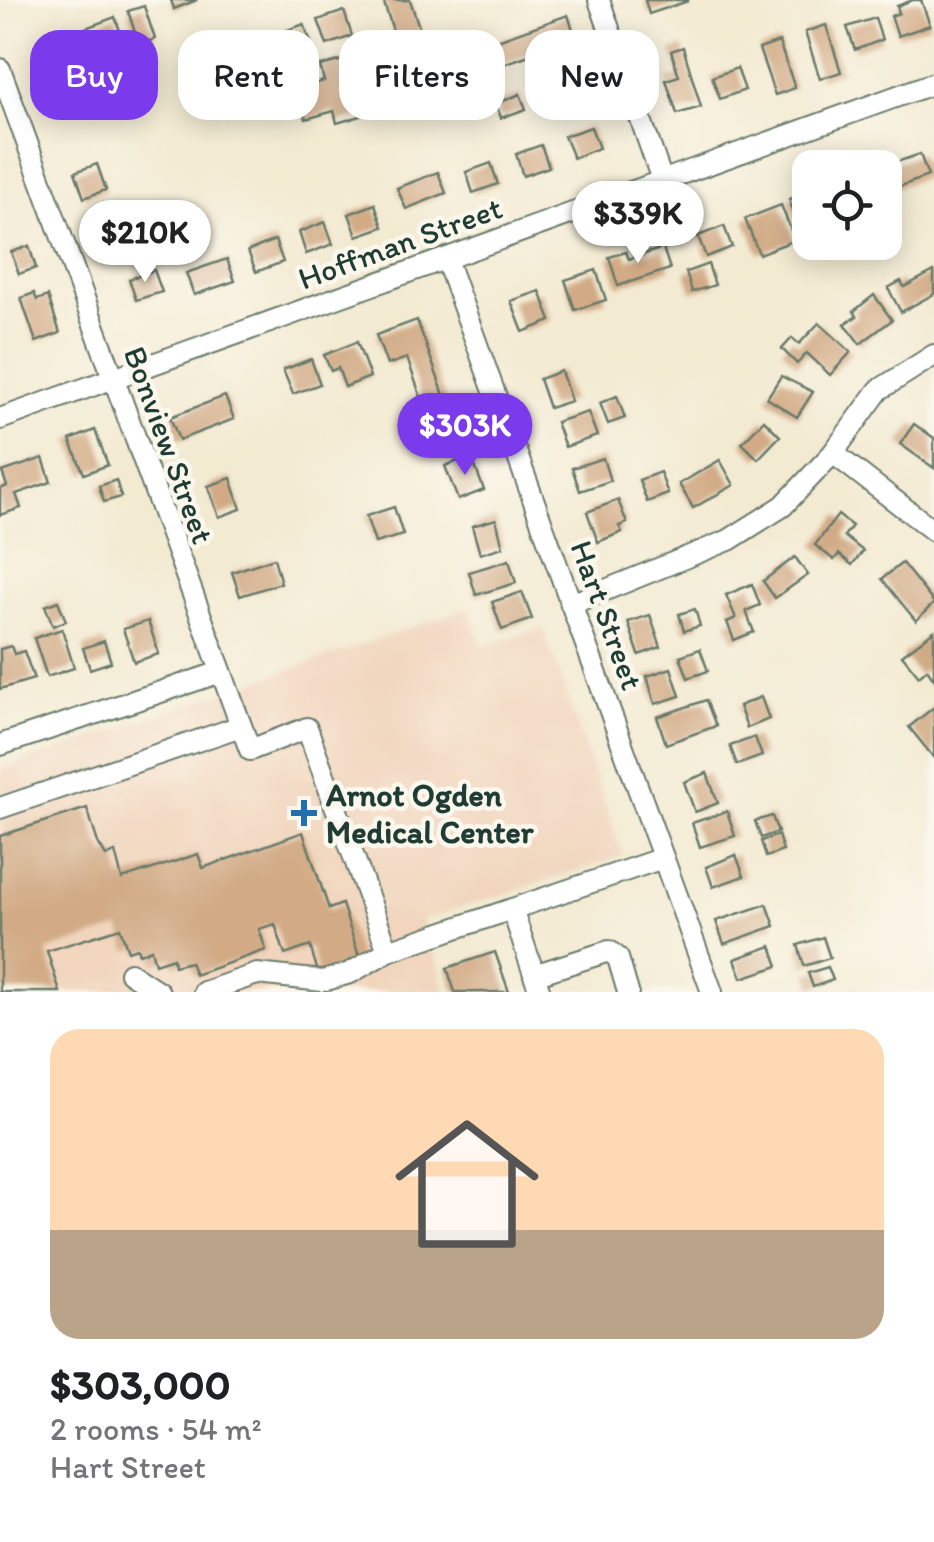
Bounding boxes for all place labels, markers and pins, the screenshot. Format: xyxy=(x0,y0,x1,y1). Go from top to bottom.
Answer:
pin: $339K xyxy=(568,181,708,266)
pin: $210K xyxy=(75,200,215,285)
pin: $303K xyxy=(395,393,535,478)
place label: Arnot Ogden Medical Center xyxy=(325,776,535,851)
marker: Arnot Ogden Medical Center xyxy=(291,800,317,826)

